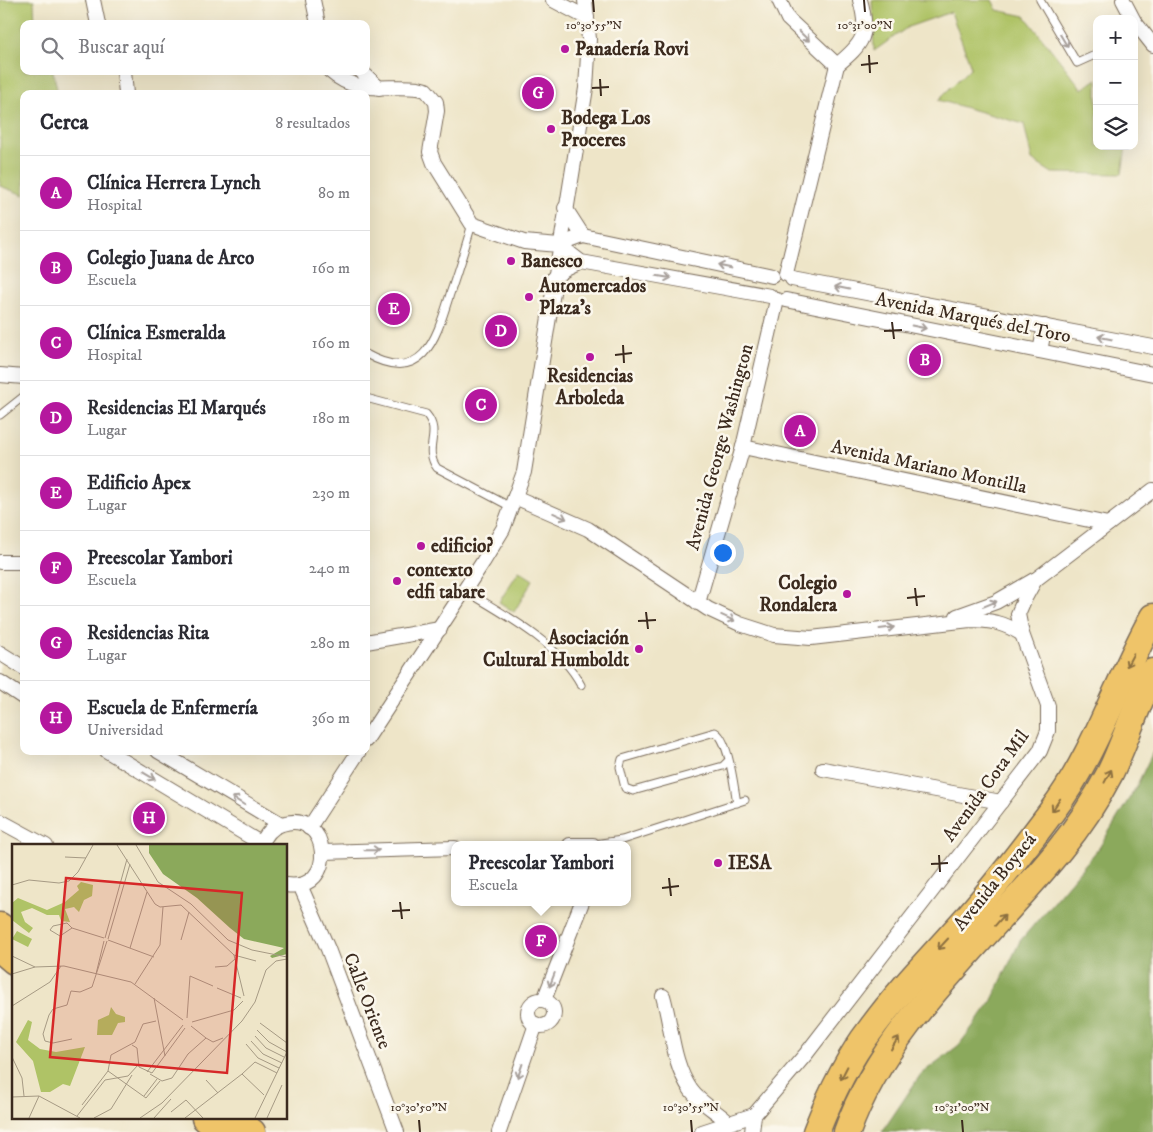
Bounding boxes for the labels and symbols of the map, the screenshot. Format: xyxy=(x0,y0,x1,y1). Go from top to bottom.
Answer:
text: 10°30'55"N xyxy=(566,18,622,33)
text: 10°31'00"N xyxy=(837,18,893,33)
one-way arrow xyxy=(798,30,810,42)
one-way arrow xyxy=(1060,33,1070,47)
place label: Panadería Rovi xyxy=(575,38,689,61)
marker: Panadería Rovi xyxy=(559,43,571,55)
pin: G xyxy=(522,74,554,112)
place label: Bodega Los Proceres xyxy=(561,107,651,152)
marker: Bodega Los Proceres xyxy=(545,123,557,135)
place label: Banesco xyxy=(521,250,583,273)
marker: Banesco xyxy=(505,255,517,267)
one-way arrow xyxy=(717,260,733,270)
one-way arrow xyxy=(655,272,671,282)
place label: Automercados Plaza's xyxy=(538,275,647,320)
one-way arrow xyxy=(835,283,851,292)
street label: Avenida Marqués del Toro xyxy=(873,288,1073,349)
pin: E xyxy=(378,290,410,328)
marker: Automercados Plaza's xyxy=(523,291,535,303)
pin: D xyxy=(485,312,517,350)
one-way arrow xyxy=(911,322,927,332)
one-way arrow xyxy=(1097,332,1113,342)
street label: Avenida George Washington xyxy=(681,341,759,553)
pin: B xyxy=(909,341,941,379)
marker: Residencias Arboleda xyxy=(584,351,596,363)
place label: Residencias Arboleda xyxy=(547,365,634,410)
pin: C xyxy=(465,386,497,424)
pin: A xyxy=(784,412,816,450)
street label: Avenida Mariano Montilla xyxy=(829,435,1029,499)
one-way arrow xyxy=(552,512,567,522)
place label: edificio? xyxy=(431,535,493,558)
marker: edificio? xyxy=(415,540,427,552)
your location xyxy=(710,540,736,566)
place label: contexto edfi tabare xyxy=(407,559,485,604)
place label: Colegio Rondalera xyxy=(759,572,838,617)
marker: contexto edfi tabare xyxy=(391,575,403,587)
marker: Colegio Rondalera xyxy=(841,588,853,600)
one-way arrow xyxy=(982,599,997,608)
one-way arrow xyxy=(720,614,735,624)
one-way arrow xyxy=(879,623,895,633)
place label: Asociación Cultural Humboldt xyxy=(483,627,630,672)
marker: Asociación Cultural Humboldt xyxy=(633,643,645,655)
one-way arrow xyxy=(1125,653,1135,668)
street label: Avenida Cota Mil xyxy=(938,725,1034,846)
one-way arrow xyxy=(1104,769,1113,784)
one-way arrow xyxy=(141,772,155,782)
one-way arrow xyxy=(232,795,246,805)
one-way arrow xyxy=(1051,797,1061,811)
pin: H xyxy=(133,799,165,837)
street label: Avenida Boyacá xyxy=(949,829,1041,935)
inset map xyxy=(12,844,288,1120)
one-way arrow xyxy=(364,846,380,855)
place label: IESA xyxy=(728,852,772,875)
marker: IESA xyxy=(712,857,724,869)
one-way arrow xyxy=(995,914,1006,927)
pin: F xyxy=(525,922,557,960)
one-way arrow xyxy=(937,938,949,951)
street label: Calle Oriente xyxy=(338,950,396,1052)
one-way arrow xyxy=(547,972,556,988)
one-way arrow xyxy=(890,1037,900,1051)
one-way arrow xyxy=(515,1062,524,1078)
one-way arrow xyxy=(839,1065,849,1080)
text: 10°30'50"N xyxy=(391,1100,448,1115)
text: 10°30'55"N xyxy=(663,1100,719,1115)
text: 10°31'00"N xyxy=(934,1100,990,1115)

